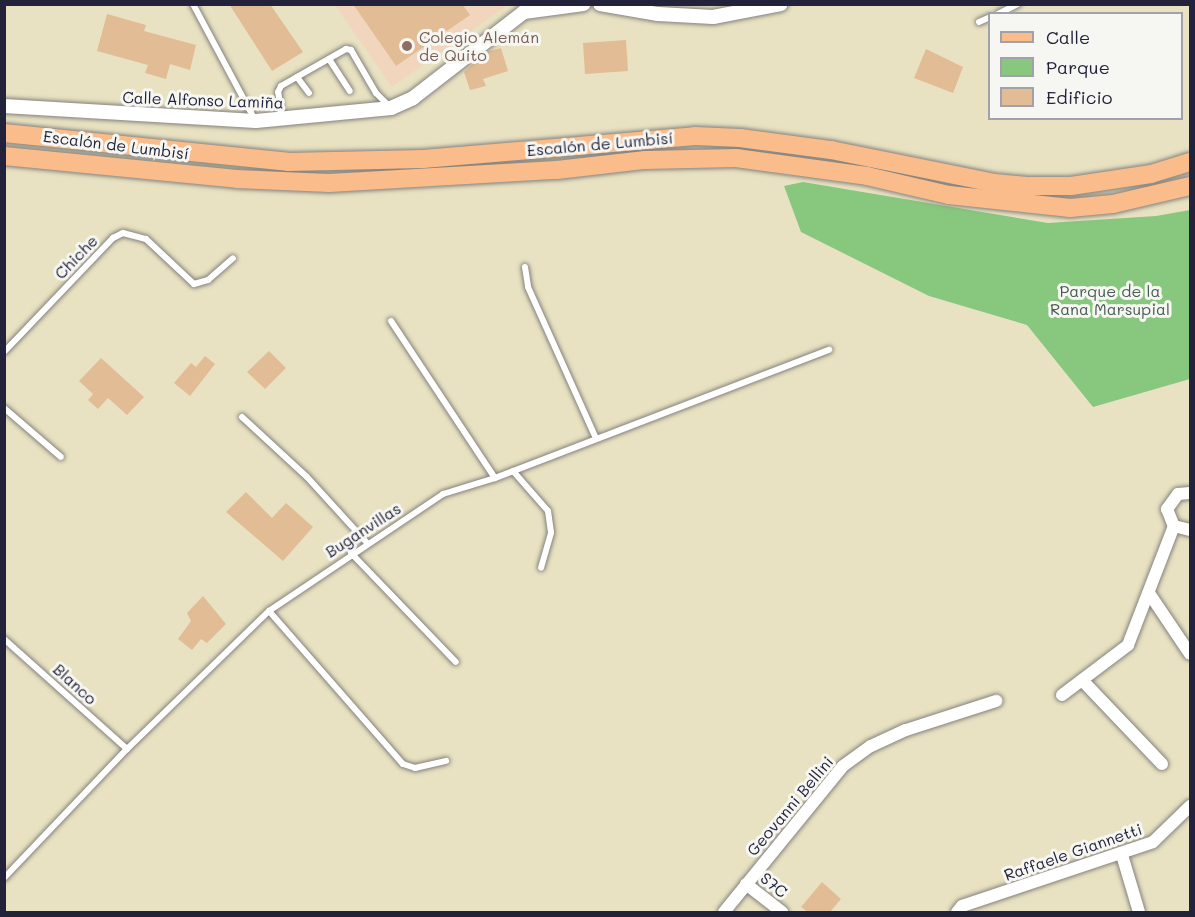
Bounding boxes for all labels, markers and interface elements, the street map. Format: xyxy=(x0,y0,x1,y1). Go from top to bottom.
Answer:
legend xyxy=(988,12,1183,120)
text: Calle xyxy=(1046,25,1090,49)
place label: Colegio Alemán de Quito xyxy=(419,27,539,65)
marker: Colegio Alemán de Quito xyxy=(400,39,414,53)
text: Parque xyxy=(1046,55,1110,79)
text: Edificio xyxy=(1046,85,1113,109)
street label: Calle Alfonso Lamiña xyxy=(122,88,284,112)
street label: Escalón de Lumbisí xyxy=(42,127,190,163)
street label: Escalón de Lumbisí xyxy=(526,128,674,160)
street label: Chiche xyxy=(50,231,102,283)
park label: Parque de la Rana Marsupial xyxy=(1050,281,1170,319)
street label: Buganvillas xyxy=(322,499,404,561)
street label: Blanco xyxy=(49,660,101,708)
street label: Geovanni Bellini xyxy=(743,752,837,860)
street label: Raffaele Giannetti xyxy=(1001,819,1145,885)
street label: S7C xyxy=(757,868,791,902)

